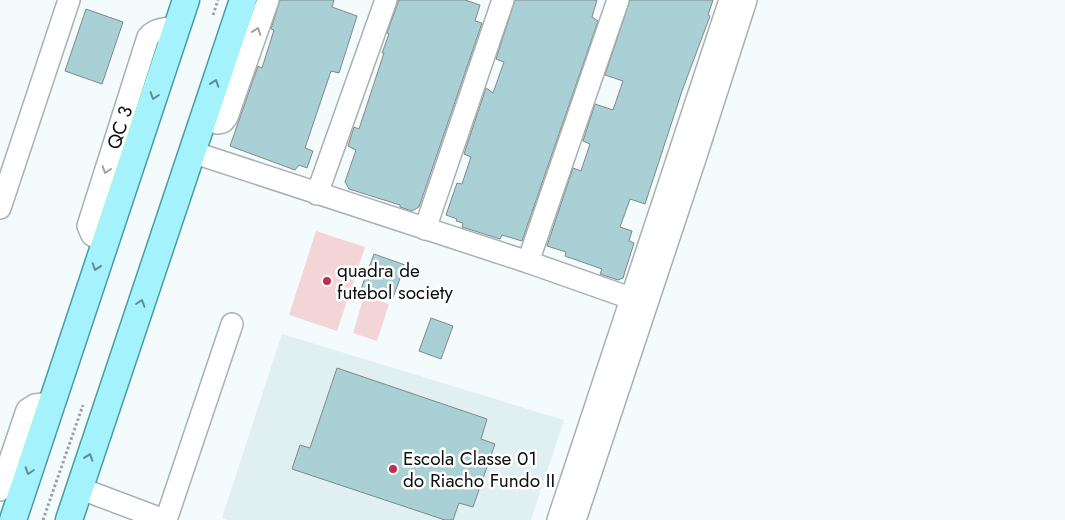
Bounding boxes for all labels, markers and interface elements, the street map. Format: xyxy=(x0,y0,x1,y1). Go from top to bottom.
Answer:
one-way arrow xyxy=(251,27,261,35)
one-way arrow xyxy=(209,79,219,87)
one-way arrow xyxy=(149,91,159,100)
street label: QC 3 xyxy=(100,102,139,153)
one-way arrow xyxy=(101,165,111,174)
place label: quadra de futebol society xyxy=(337,257,453,306)
one-way arrow xyxy=(92,262,102,270)
marker: quadra de futebol society xyxy=(321,275,333,287)
one-way arrow xyxy=(136,299,146,308)
place label: Escola Classe 01 do Riacho Fundo II xyxy=(403,445,555,494)
one-way arrow xyxy=(84,453,94,462)
marker: Escola Classe 01 do Riacho Fundo II xyxy=(387,463,399,475)
one-way arrow xyxy=(24,466,34,474)

